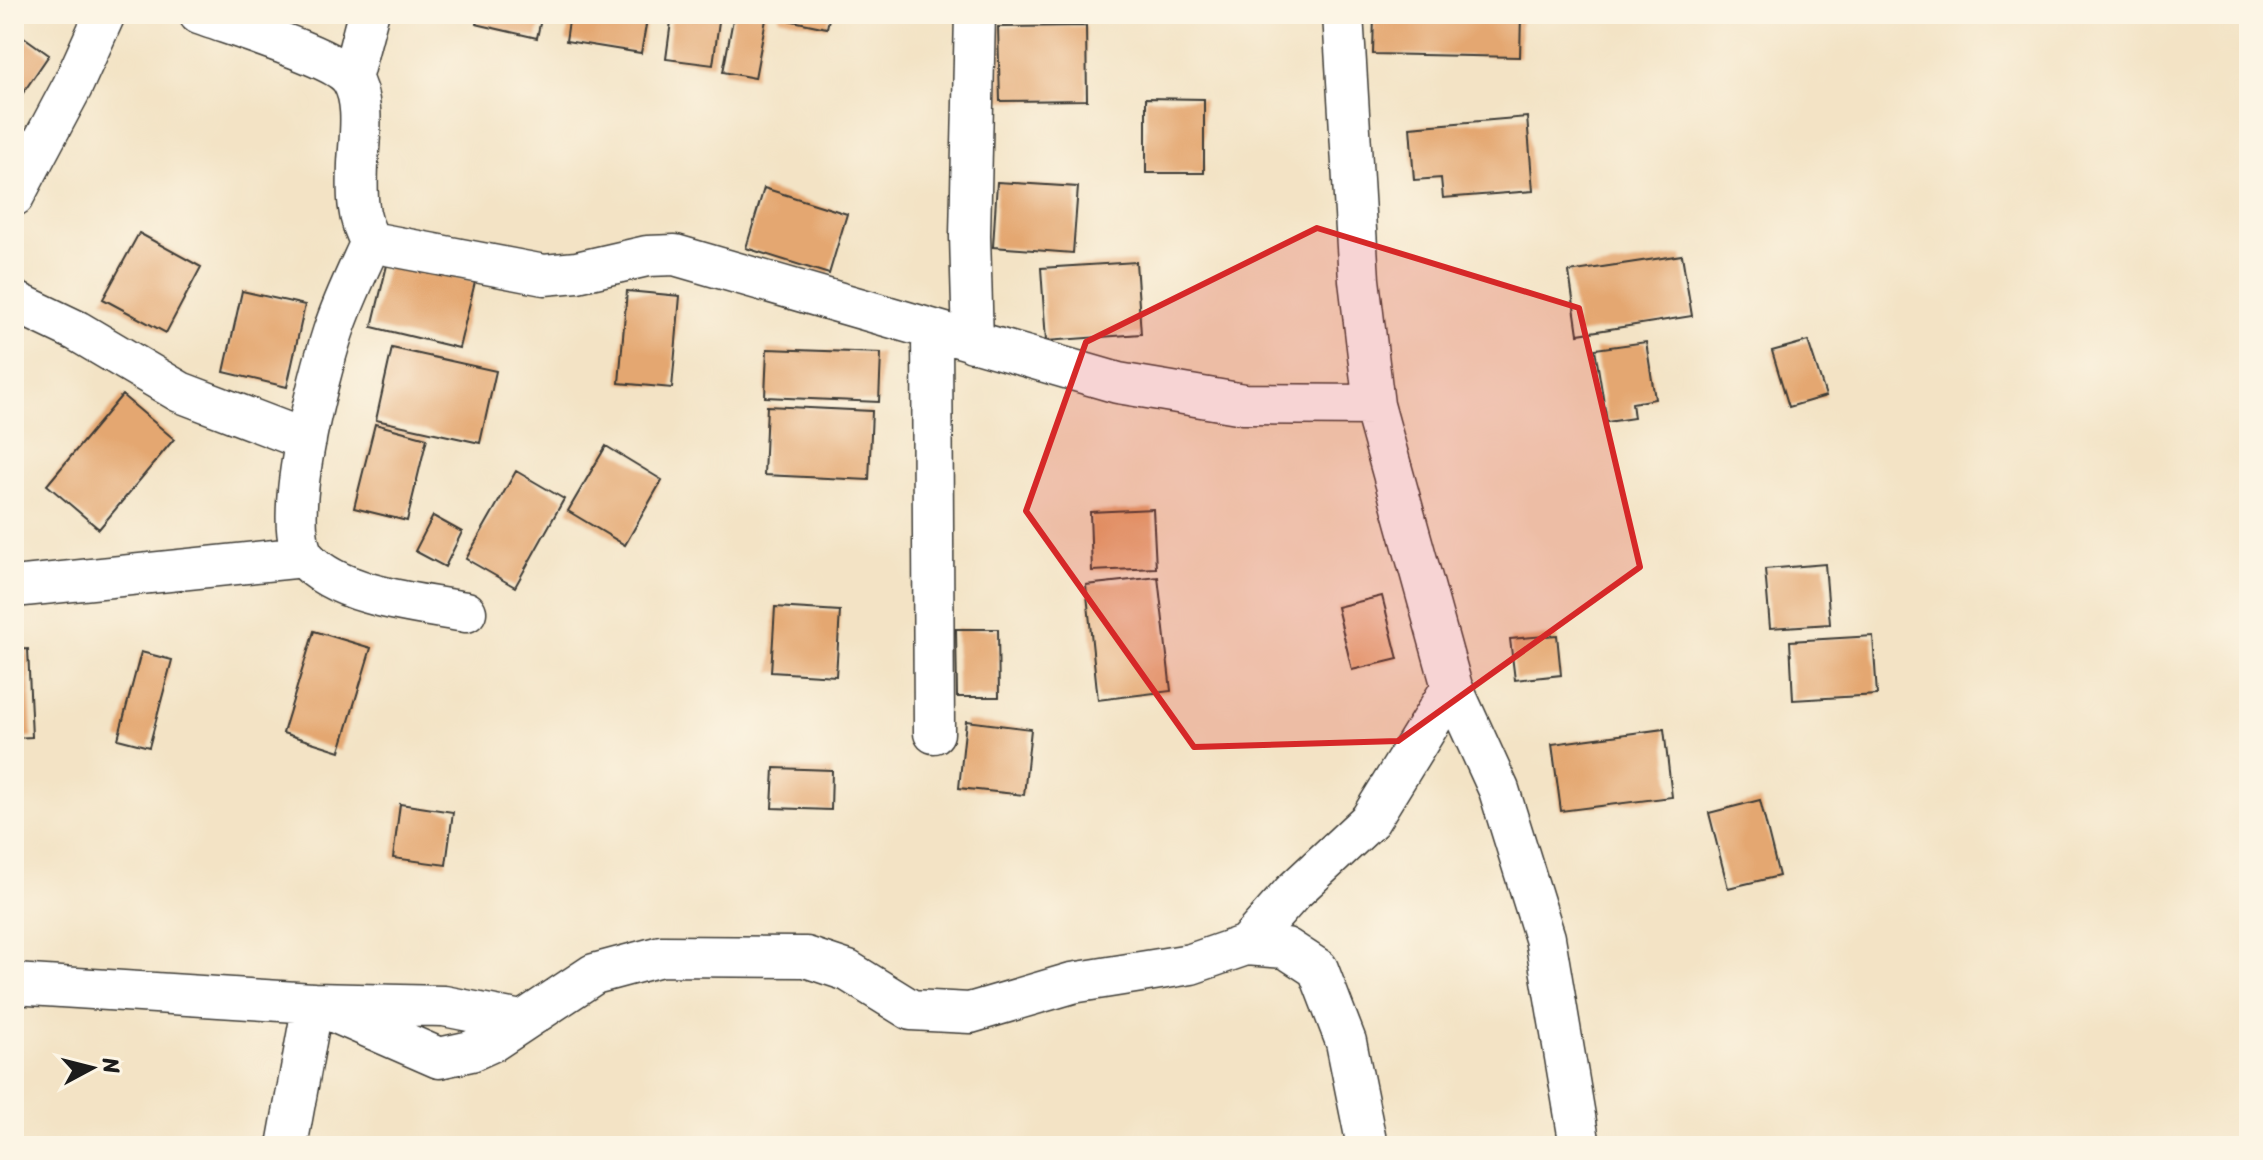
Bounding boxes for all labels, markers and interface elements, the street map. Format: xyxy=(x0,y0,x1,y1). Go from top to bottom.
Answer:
north arrow xyxy=(52,1028,132,1108)
text: N xyxy=(91,1055,132,1076)

